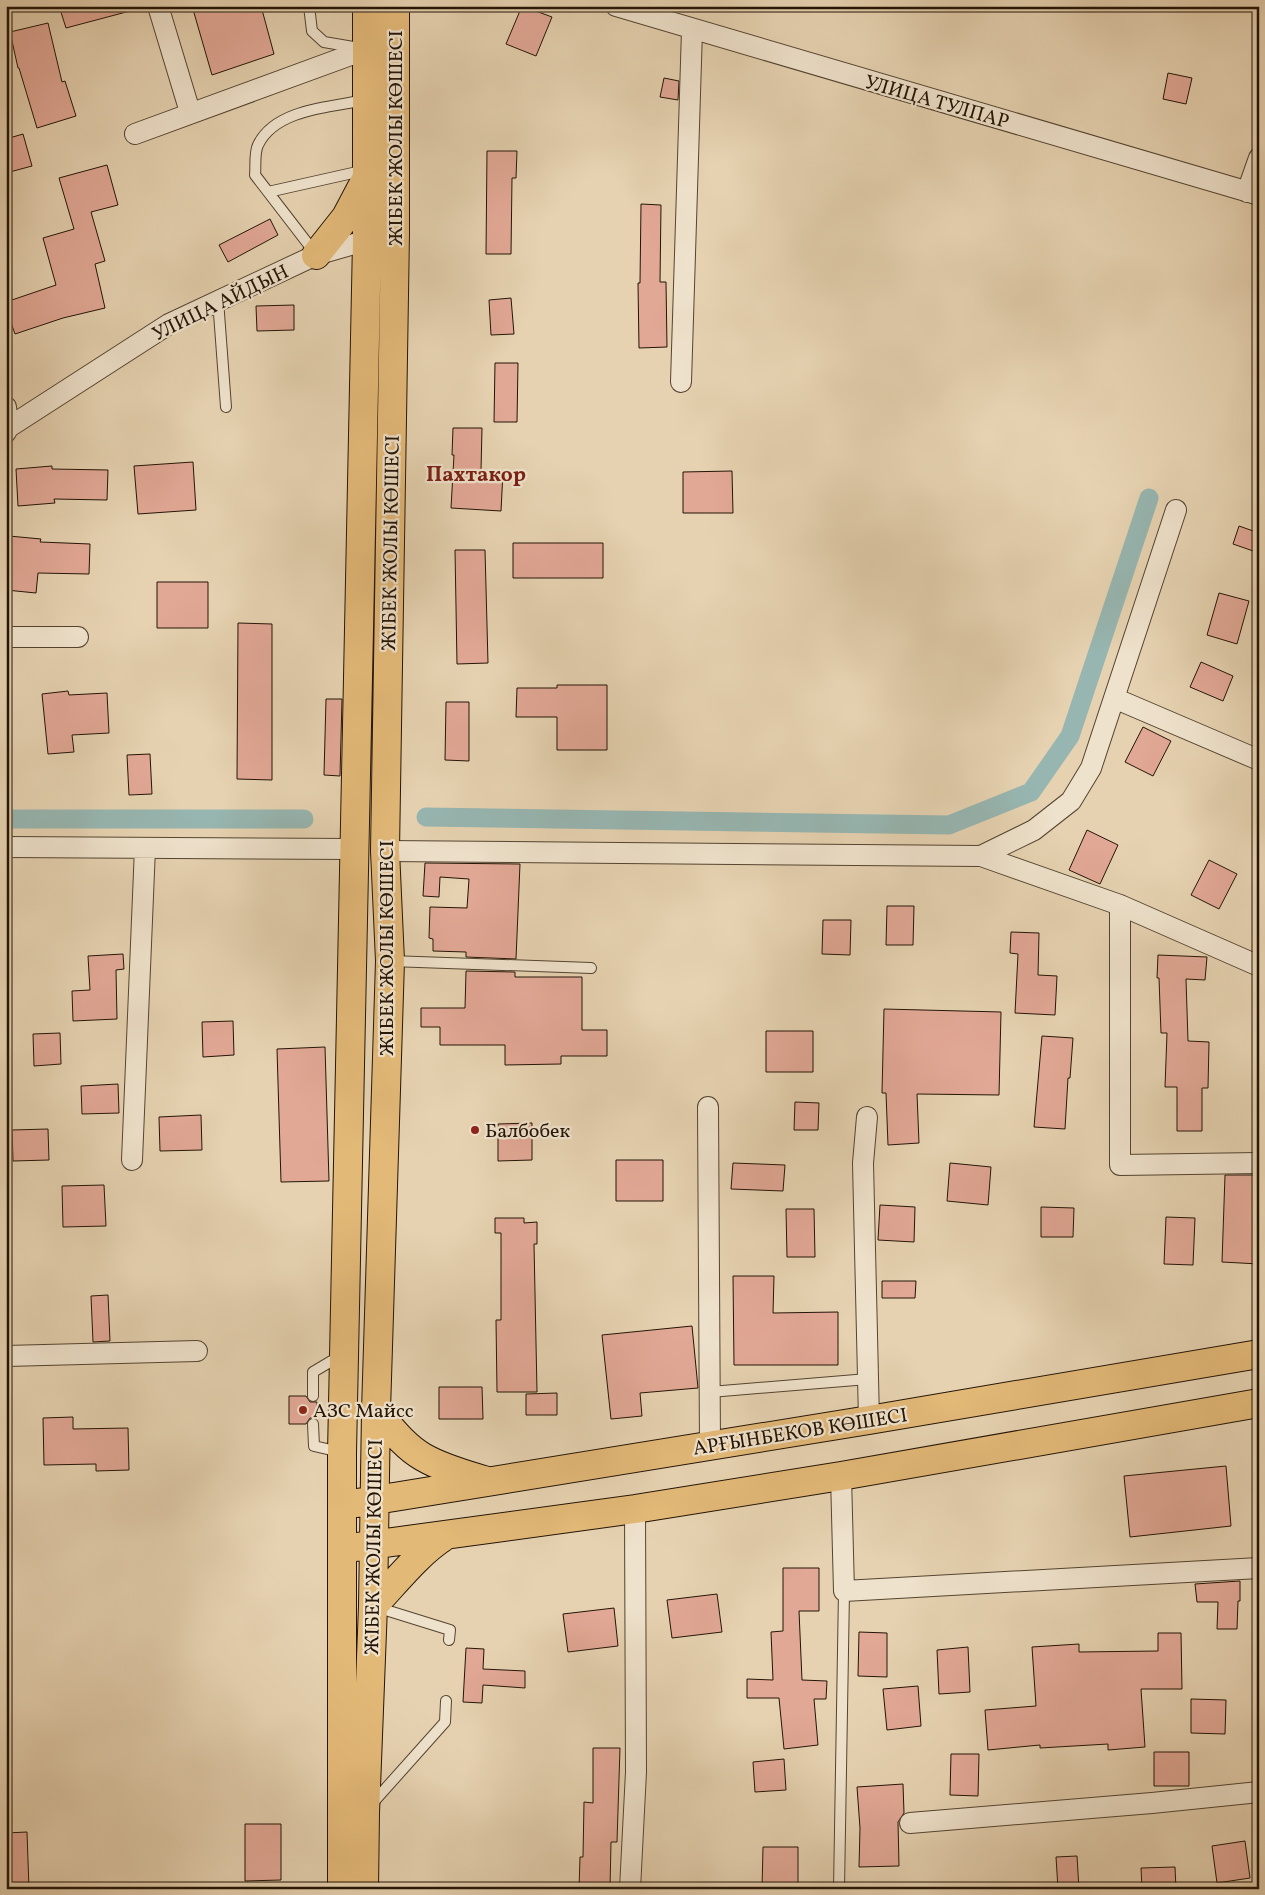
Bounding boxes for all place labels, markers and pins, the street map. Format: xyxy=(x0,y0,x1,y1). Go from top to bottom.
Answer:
place label: Балбобек xyxy=(485,1118,570,1146)
marker: Балбобек xyxy=(469,1124,481,1136)
place label: АЗС Майсс xyxy=(313,1398,414,1426)
marker: АЗС Майсс xyxy=(297,1404,309,1416)

